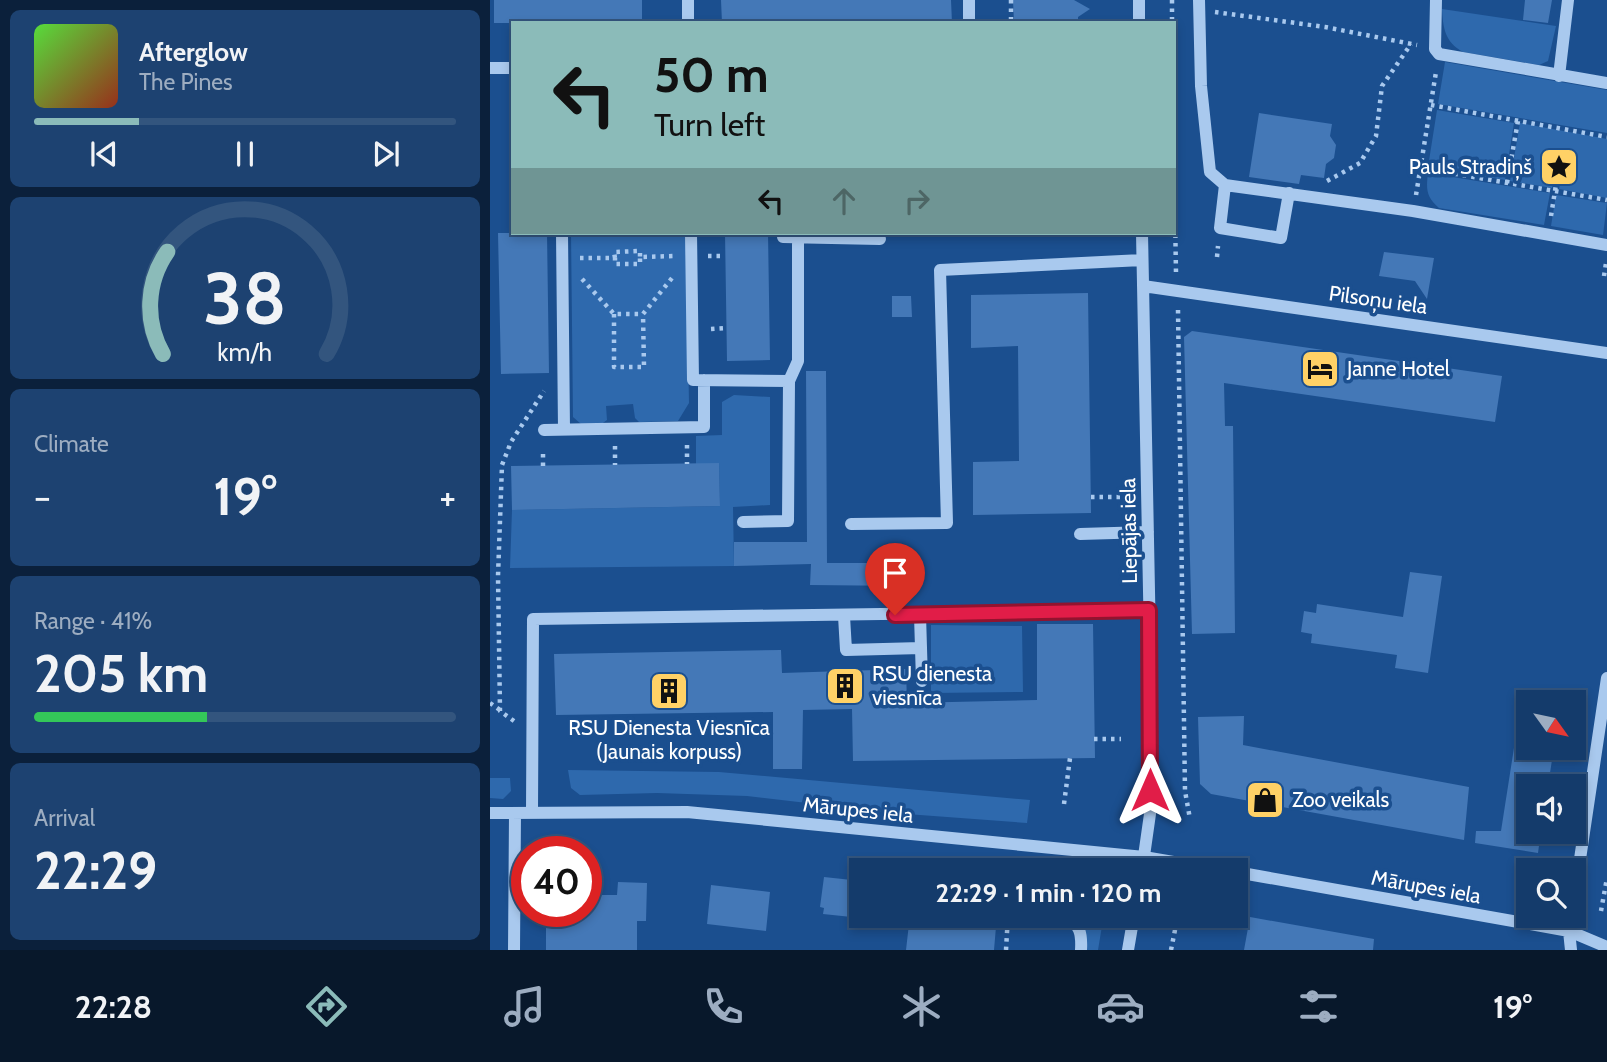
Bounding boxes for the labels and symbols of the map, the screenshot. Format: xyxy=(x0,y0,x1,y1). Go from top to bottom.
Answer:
place icon: Pauls Stradiņš xyxy=(1538,146,1580,188)
place label: Pauls Stradiņš xyxy=(1409,154,1532,181)
street label: Pilsoņu iela xyxy=(1327,280,1429,321)
hotel icon: Janne Hotel xyxy=(1299,348,1341,390)
place label: Janne Hotel xyxy=(1346,356,1450,381)
street label: Liepājas iela xyxy=(1115,478,1143,584)
pin xyxy=(865,543,925,615)
place label: RSU dienesta viesnīca xyxy=(872,661,992,710)
building icon: RSU dienesta viesnīca xyxy=(824,665,866,707)
building icon: RSU Dienesta Viesnīca (Jaunais korpuss) xyxy=(648,670,690,712)
north arrow xyxy=(1516,690,1586,760)
place label: RSU Dienesta Viesnīca (Jaunais korpuss) xyxy=(568,715,770,764)
position arrow xyxy=(1113,753,1187,827)
shop icon: Zoo veikals xyxy=(1244,779,1286,821)
place label: Zoo veikals xyxy=(1292,787,1389,812)
street label: Mārupes iela xyxy=(802,791,915,828)
speed limit sign: 40 xyxy=(511,836,602,927)
street label: Mārupes iela xyxy=(1369,865,1483,908)

